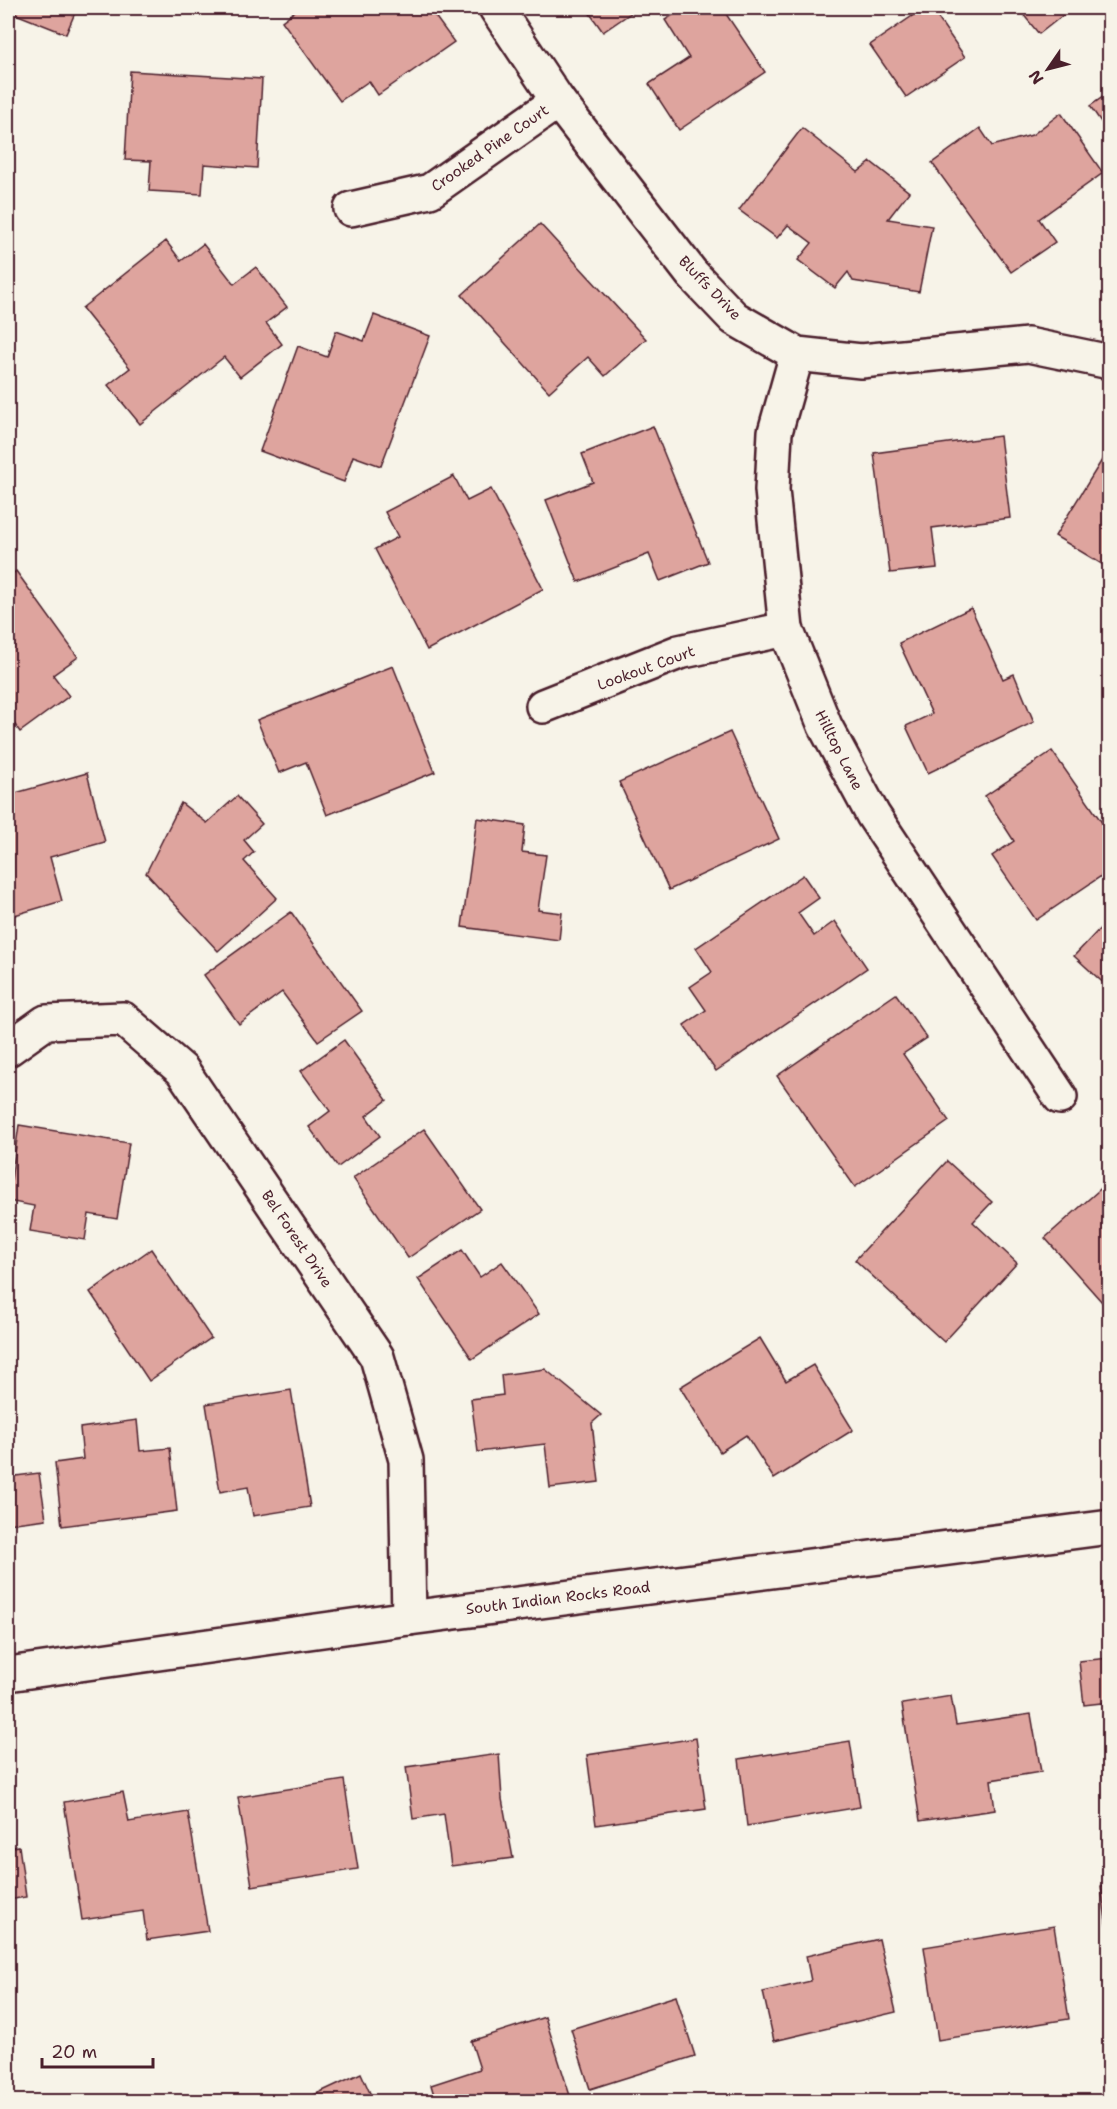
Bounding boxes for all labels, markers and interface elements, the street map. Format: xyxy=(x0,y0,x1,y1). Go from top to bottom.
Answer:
north arrow xyxy=(1018,39,1078,99)
text: N xyxy=(1024,66,1048,89)
street label: Crooked Pine Court xyxy=(427,100,553,196)
street label: Bluffs Drive xyxy=(674,251,746,325)
street label: Lookout Court xyxy=(594,641,698,695)
street label: Hilltop Lane xyxy=(810,706,868,794)
street label: Bel Forest Drive xyxy=(257,1186,337,1292)
street label: South Indian Rocks Road xyxy=(465,1577,652,1619)
scale bar xyxy=(42,2031,153,2069)
text: 20 m xyxy=(51,2040,97,2064)

